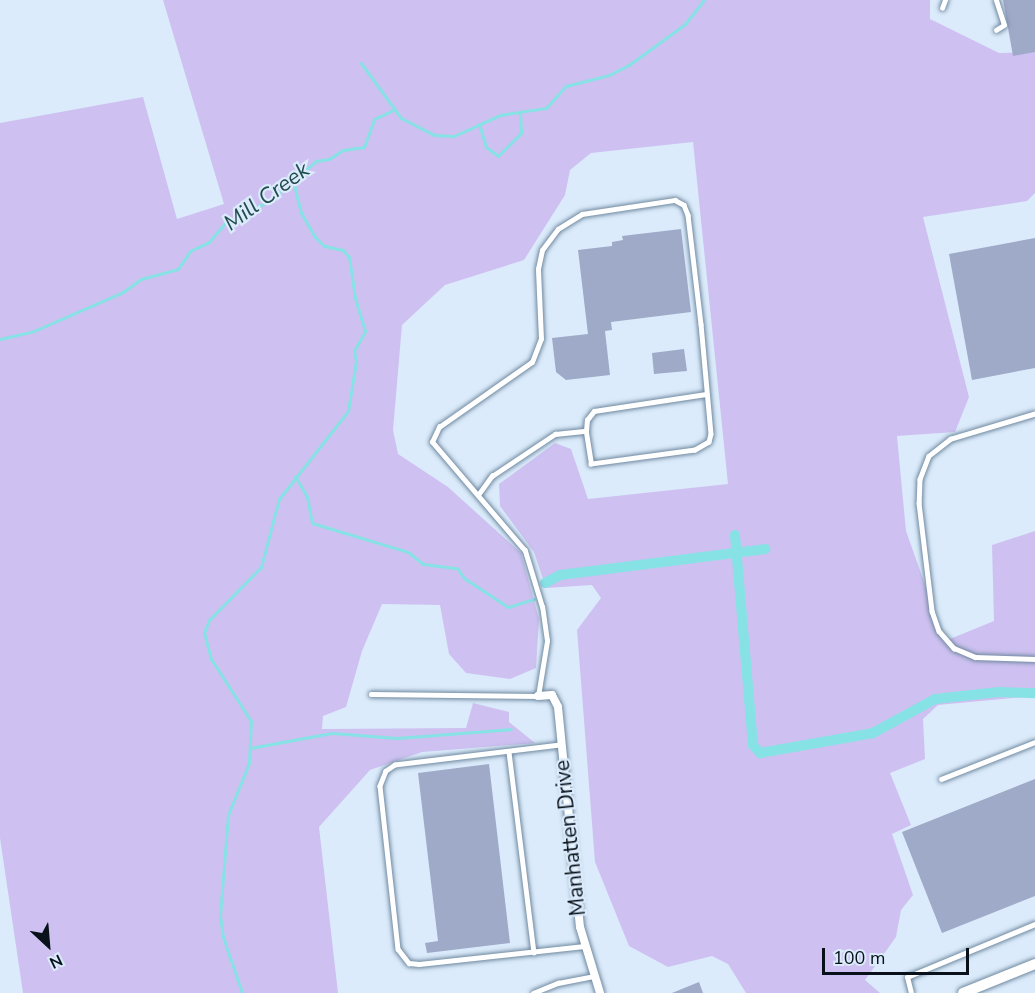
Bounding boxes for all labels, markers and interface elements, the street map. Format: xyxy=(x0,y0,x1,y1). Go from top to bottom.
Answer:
water label: Mill Creek xyxy=(219,157,315,237)
street label: Manhatten Drive xyxy=(549,759,591,917)
north arrow xyxy=(18,915,78,975)
scale bar xyxy=(825,936,972,974)
text: 100 m xyxy=(833,946,885,970)
text: N xyxy=(46,949,66,974)

